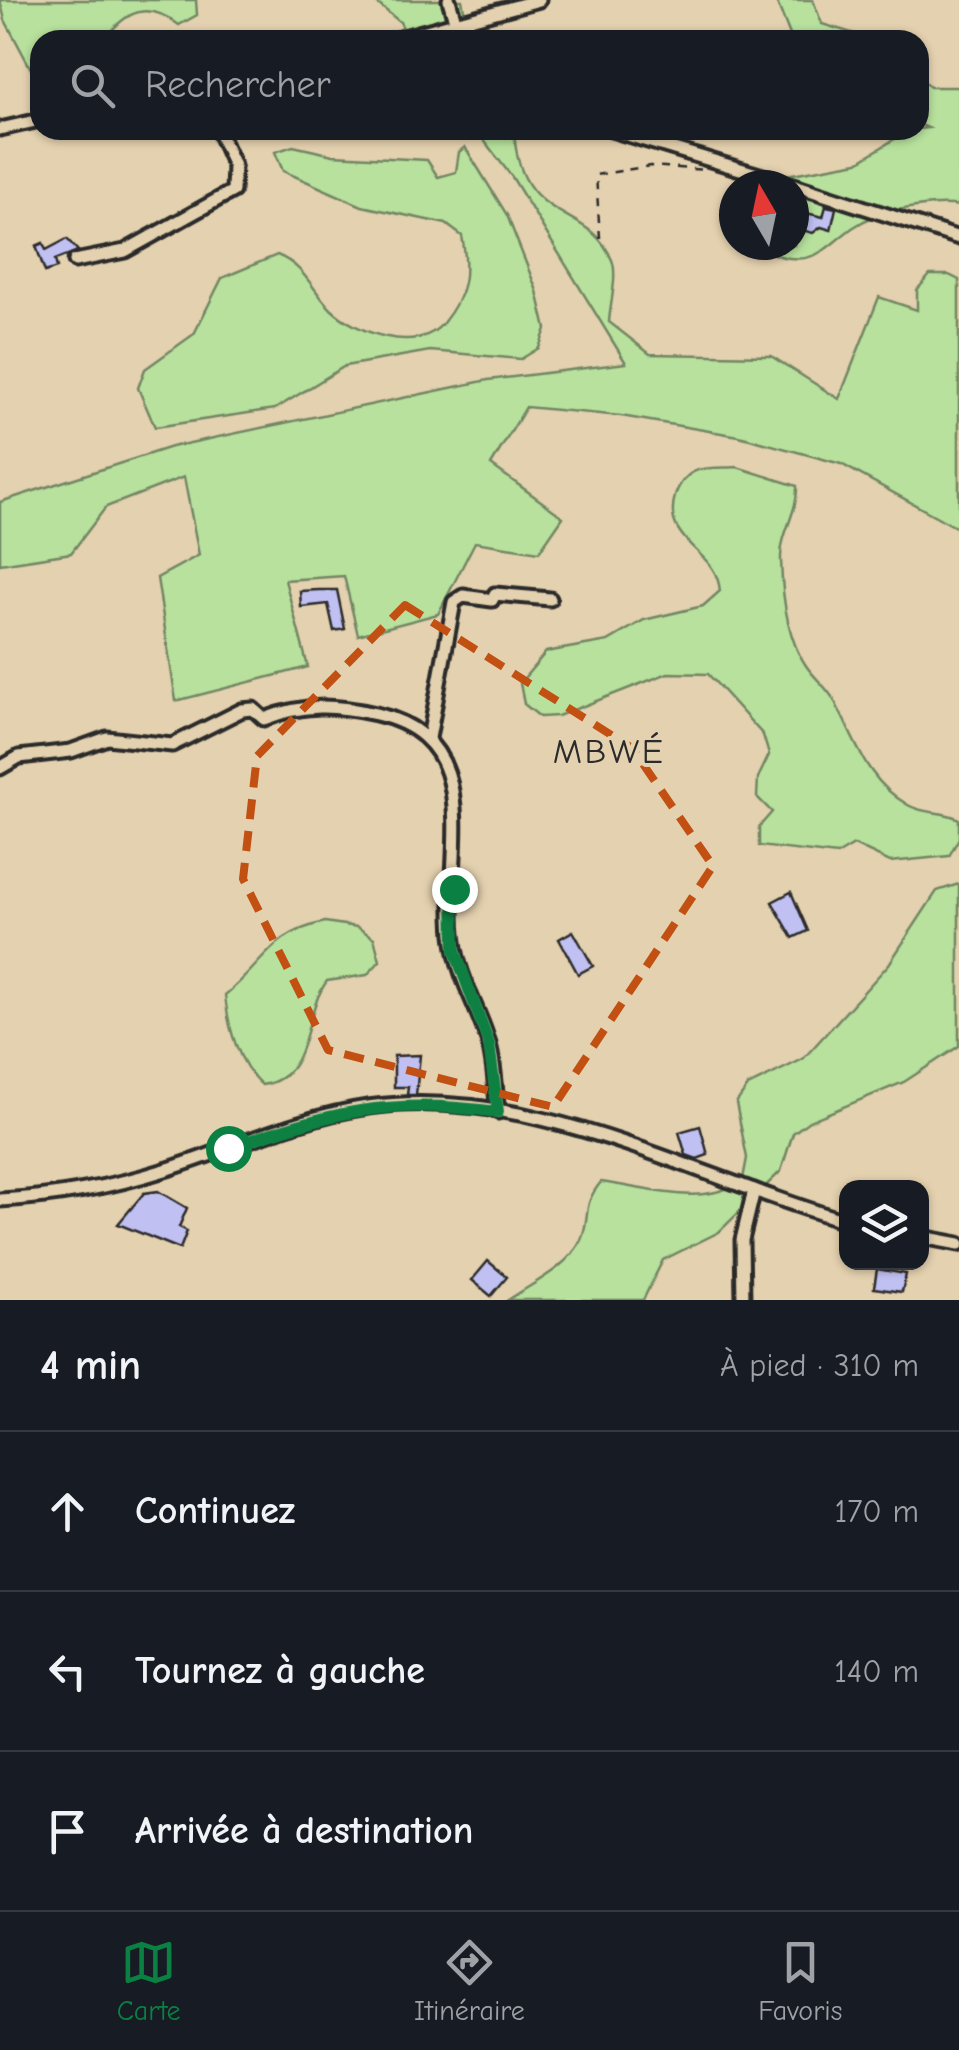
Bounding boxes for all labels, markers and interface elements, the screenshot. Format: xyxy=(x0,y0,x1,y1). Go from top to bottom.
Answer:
search box xyxy=(30,30,929,140)
icon: search xyxy=(65,58,120,113)
text: Rechercher xyxy=(145,63,331,107)
north arrow xyxy=(719,170,809,260)
district label: MBWÉ xyxy=(553,731,665,772)
route end xyxy=(432,867,478,913)
route start xyxy=(206,1126,252,1172)
map controls xyxy=(839,1180,929,1270)
button: layers xyxy=(839,1180,929,1270)
text: 4 min xyxy=(40,1341,141,1390)
text: À pied · 310 m xyxy=(720,1347,919,1384)
icon: ahead xyxy=(40,1484,95,1539)
text: Continuez xyxy=(135,1489,295,1533)
text: 170 m xyxy=(835,1493,919,1530)
icon: left xyxy=(40,1644,95,1699)
text: Tournez à gauche xyxy=(135,1649,425,1693)
text: 140 m xyxy=(834,1653,919,1690)
icon: arrive xyxy=(40,1804,95,1859)
text: Arrivée à destination xyxy=(135,1809,473,1853)
tab: Carte xyxy=(117,1935,181,2027)
tab: Itinéraire xyxy=(414,1935,525,2027)
tab: Favoris xyxy=(758,1935,842,2027)

